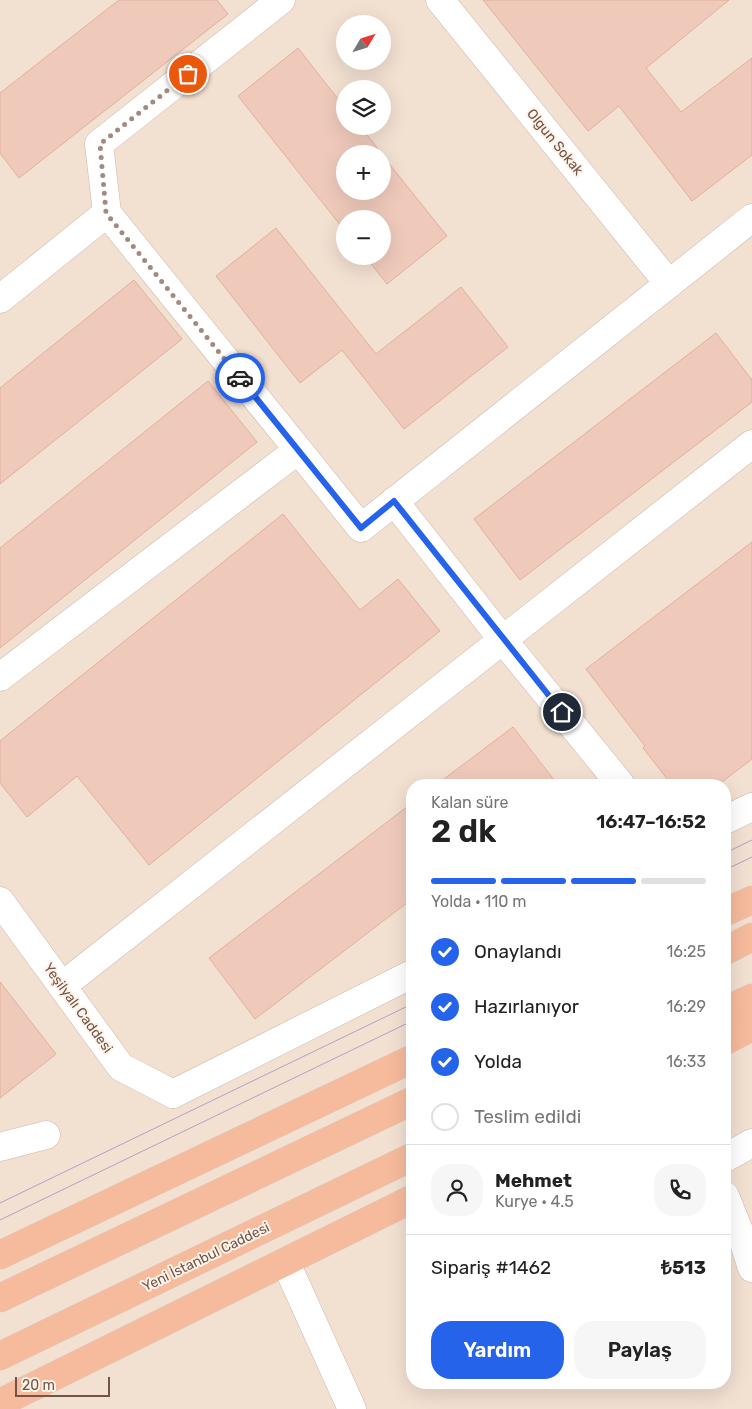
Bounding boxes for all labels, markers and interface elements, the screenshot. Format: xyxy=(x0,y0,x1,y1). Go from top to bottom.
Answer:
north arrow xyxy=(336,15,391,70)
map controls xyxy=(336,15,391,265)
pin xyxy=(167,53,209,95)
icon: bag xyxy=(174,60,202,88)
button: layers xyxy=(336,80,391,135)
street label: Olgun Sokak xyxy=(523,105,587,179)
button: + xyxy=(336,145,391,200)
button: − xyxy=(336,210,391,265)
courier xyxy=(215,353,265,403)
icon: car xyxy=(226,364,254,392)
pin xyxy=(541,691,583,733)
icon: home xyxy=(548,698,576,726)
text: Kalan süre xyxy=(431,793,508,812)
text: 16:47–16:52 xyxy=(596,810,706,833)
text: 2 dk xyxy=(431,812,496,850)
text: Yolda · 110 m xyxy=(431,892,527,911)
icon: check xyxy=(431,938,459,966)
text: Onaylandı xyxy=(474,940,562,963)
text: 16:25 xyxy=(667,942,706,961)
street label: Yeşilyalı Caddesi xyxy=(40,960,116,1056)
icon: check xyxy=(431,993,459,1021)
text: Hazırlanıyor xyxy=(474,995,579,1018)
text: 16:29 xyxy=(667,997,706,1016)
icon: check xyxy=(431,1048,459,1076)
text: Yolda xyxy=(474,1050,522,1073)
text: 16:33 xyxy=(666,1052,706,1071)
text: Teslim edildi xyxy=(474,1105,581,1128)
button: person xyxy=(431,1164,483,1216)
button: phone xyxy=(654,1164,706,1216)
text: Mehmet xyxy=(495,1169,572,1192)
text: Kurye · 4.5 xyxy=(495,1192,574,1211)
street label: Yeni İstanbul Caddesi xyxy=(140,1219,272,1295)
text: Sipariş #1462 xyxy=(431,1256,551,1279)
text: ₺513 xyxy=(661,1256,706,1279)
button: Yardım xyxy=(431,1321,564,1379)
button: Paylaş xyxy=(574,1321,706,1379)
scale bar xyxy=(15,1374,110,1397)
text: 20 m xyxy=(22,1377,55,1394)

